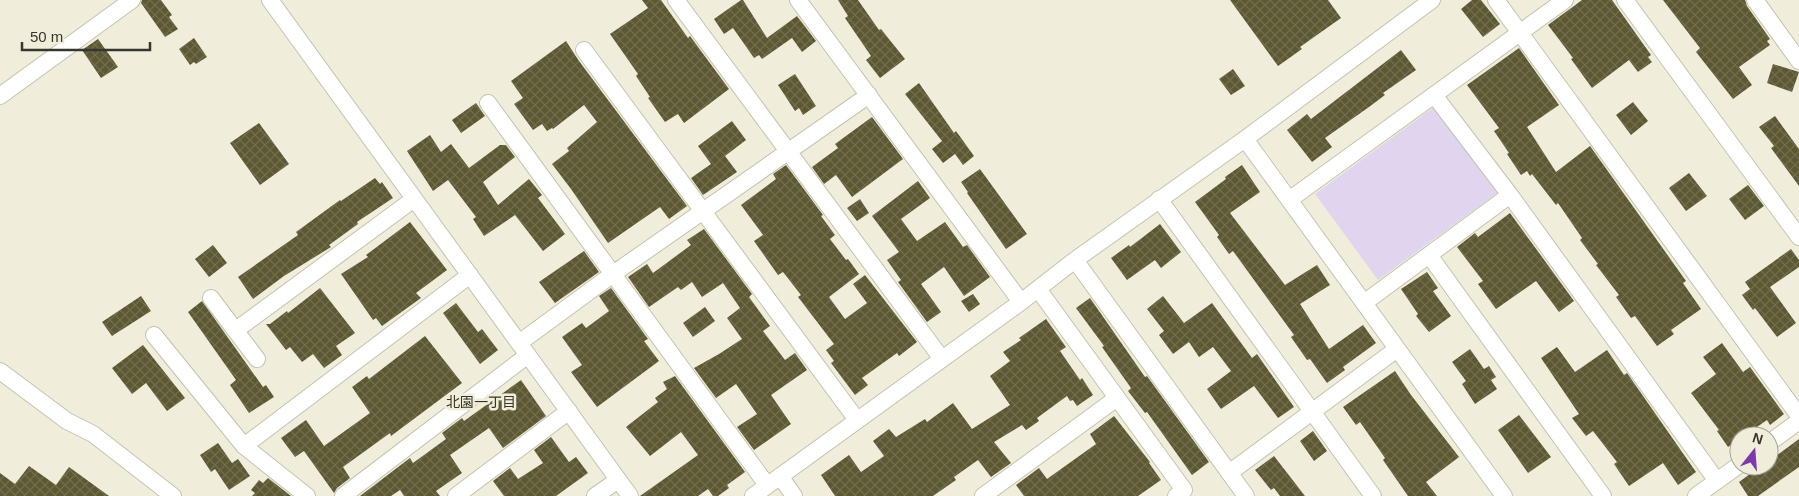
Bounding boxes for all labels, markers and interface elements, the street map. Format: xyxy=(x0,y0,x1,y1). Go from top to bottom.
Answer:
scale bar xyxy=(22,20,150,52)
text: 50 m xyxy=(30,28,63,45)
district label: 北園一丁目 xyxy=(446,394,516,410)
north arrow xyxy=(1729,426,1779,476)
text: N xyxy=(1751,429,1765,448)

